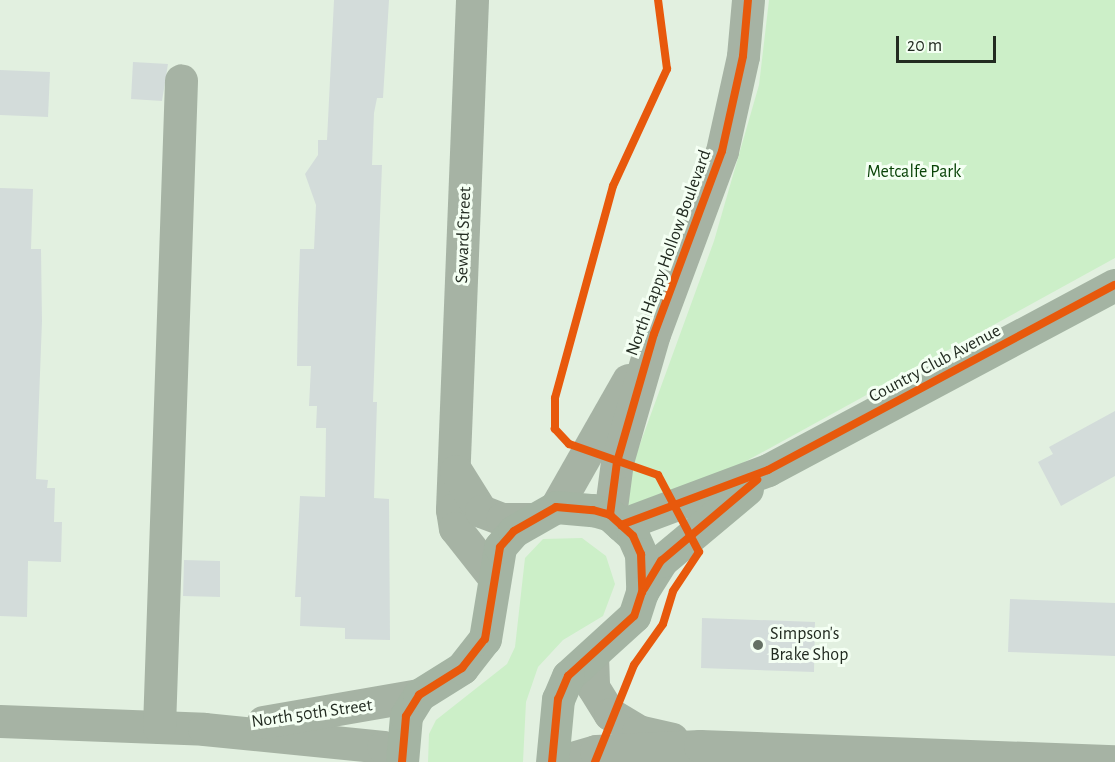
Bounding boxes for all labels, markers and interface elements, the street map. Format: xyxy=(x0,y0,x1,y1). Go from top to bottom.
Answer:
scale bar xyxy=(899,24,1000,62)
text: 20 m xyxy=(907,37,942,55)
street label: North Happy Hollow Boulevard xyxy=(622,147,716,359)
park label: Metcalfe Park xyxy=(867,161,961,183)
street label: Seward Street xyxy=(452,186,476,284)
street label: Country Club Avenue xyxy=(865,320,1005,408)
place label: Simpson's Brake Shop xyxy=(770,624,848,666)
marker: Simpson's Brake Shop xyxy=(751,638,765,652)
street label: North 50th Street xyxy=(250,695,374,733)

